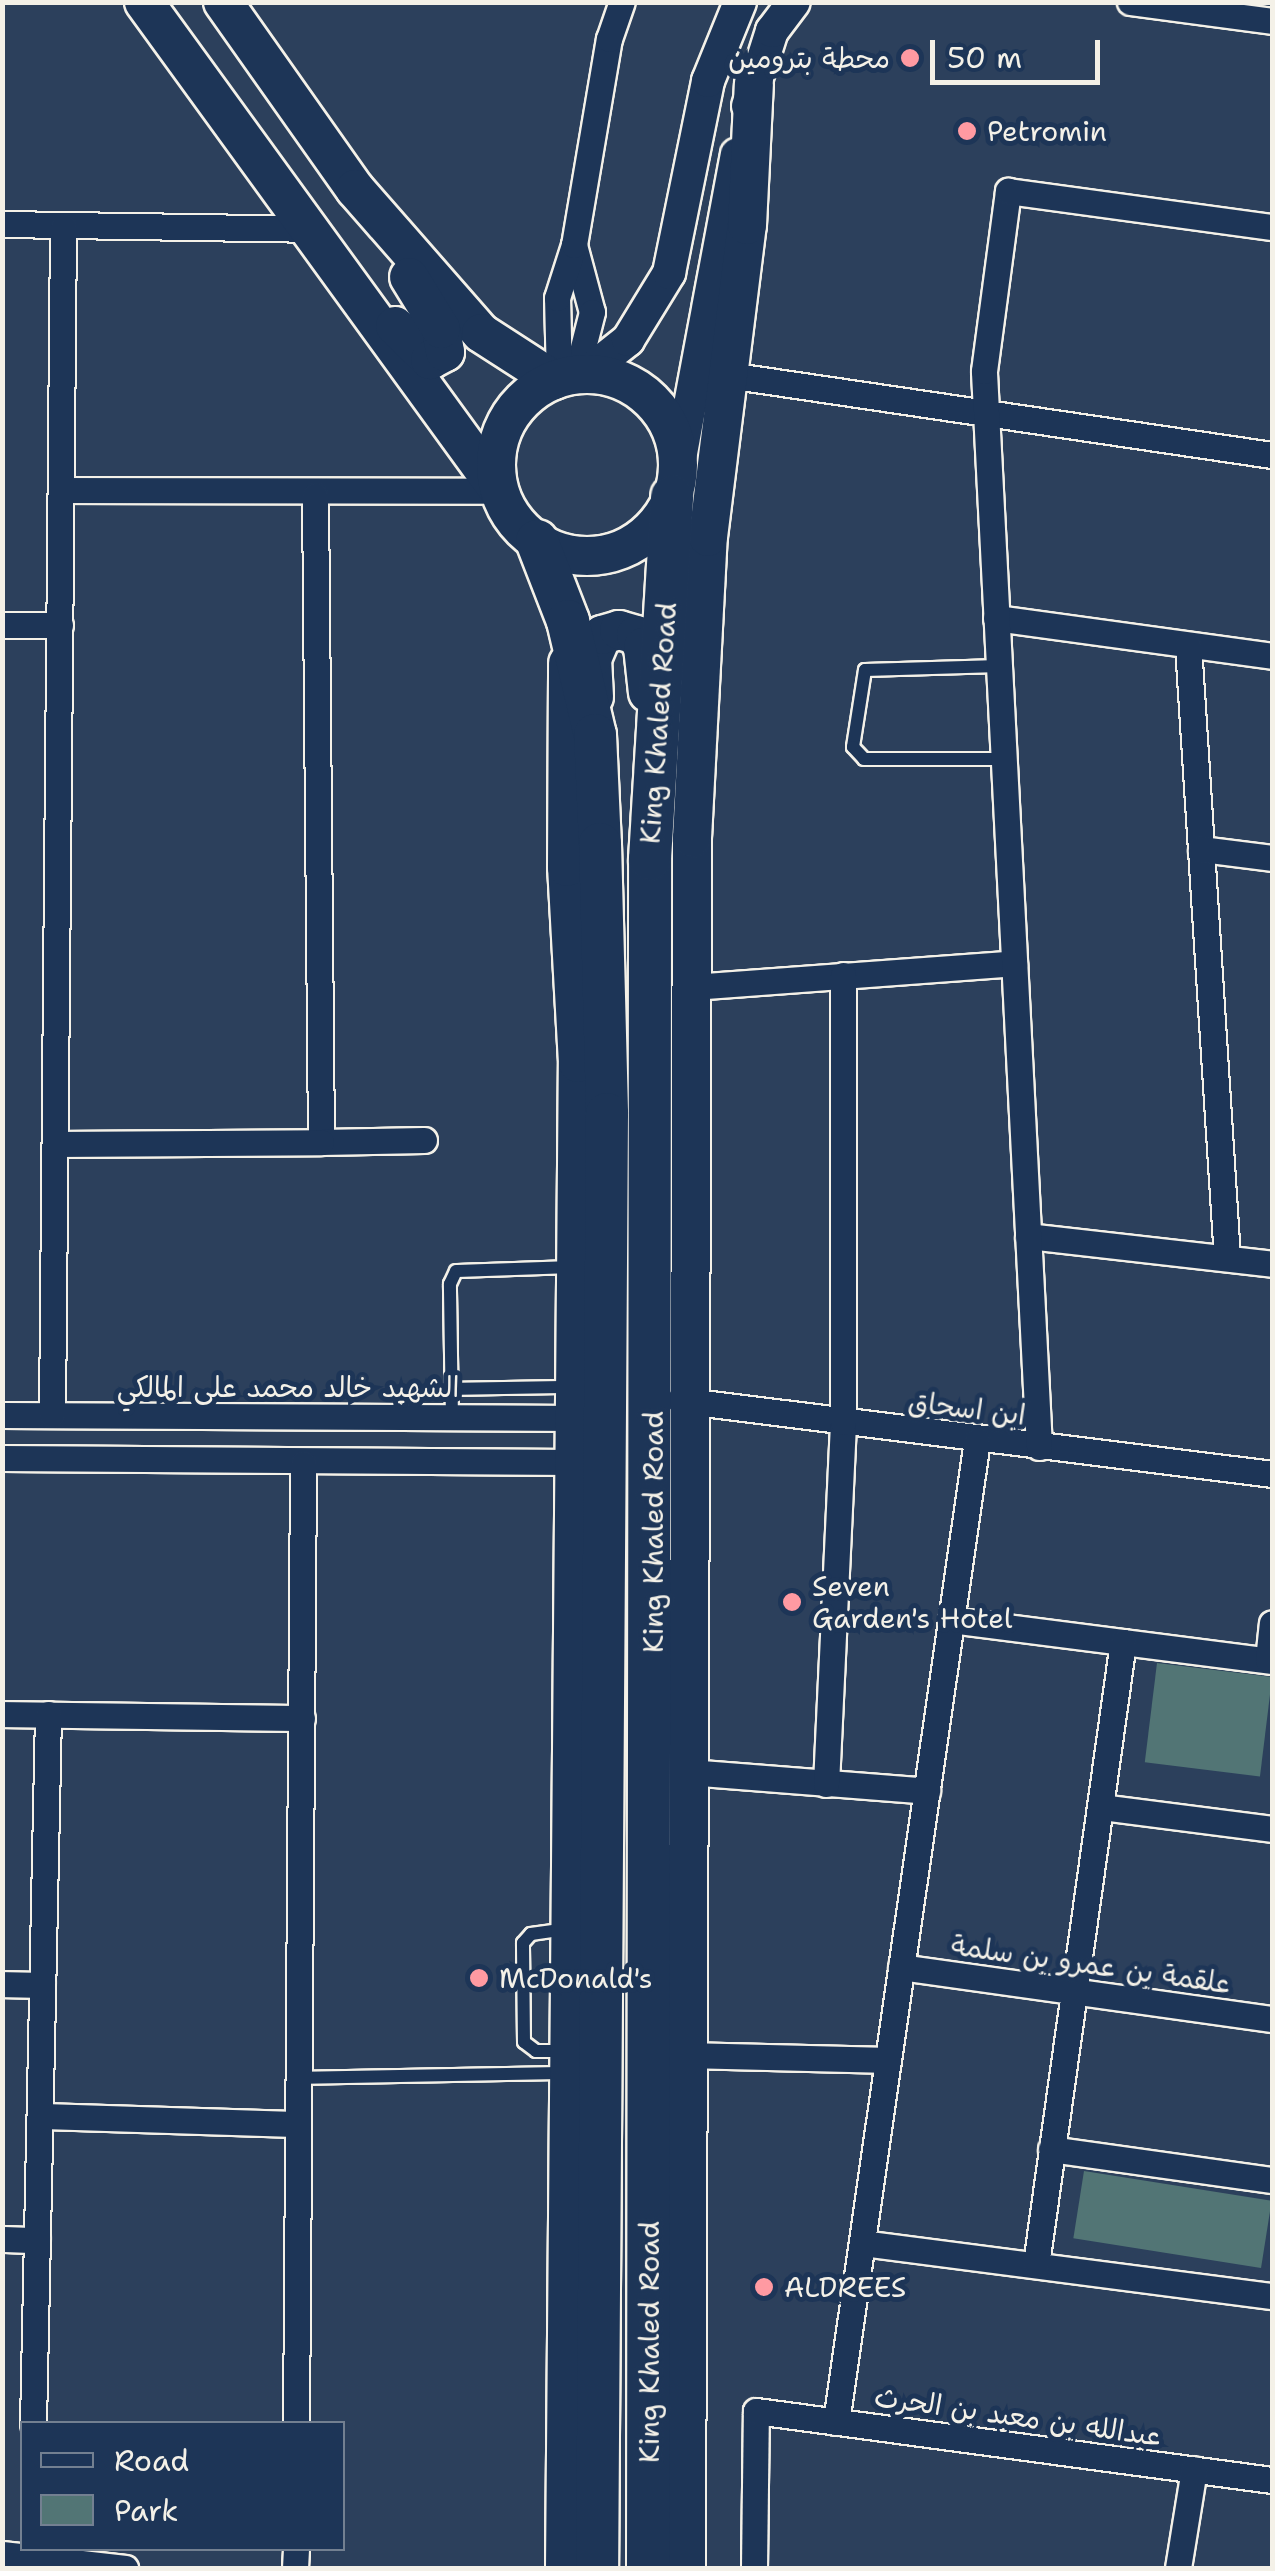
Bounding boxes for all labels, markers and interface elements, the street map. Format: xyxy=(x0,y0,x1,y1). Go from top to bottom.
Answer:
scale bar xyxy=(935,20,1105,82)
text: 50 m xyxy=(947,37,1022,78)
place label: محطة بترومين xyxy=(728,41,890,75)
marker: محطة بترومين xyxy=(899,47,921,69)
place label: Petromin xyxy=(987,114,1107,148)
marker: Petromin xyxy=(956,120,978,142)
street label: King Khaled Road xyxy=(633,601,683,845)
street label: الشهيد خالد محمد على المالكي xyxy=(117,1370,459,1404)
street label: ابن اسحاق xyxy=(906,1384,1028,1432)
street label: King Khaled Road xyxy=(636,1411,670,1653)
place label: Seven Garden's Hotel xyxy=(812,1569,1012,1635)
marker: Seven Garden's Hotel xyxy=(781,1591,803,1613)
street label: علقمة بن عمرو بن سلمة xyxy=(949,1928,1233,2000)
place label: McDonald's xyxy=(499,1961,653,1995)
marker: McDonald's xyxy=(468,1967,490,1989)
street label: King Khaled Road xyxy=(632,2221,666,2463)
place label: ALDREES xyxy=(784,2270,906,2304)
marker: ALDREES xyxy=(753,2276,775,2298)
street label: عبدالله بن معبد بن الحرث xyxy=(872,2379,1164,2453)
legend xyxy=(20,2421,345,2551)
text: Road xyxy=(114,2440,189,2481)
text: Park xyxy=(114,2490,178,2531)

